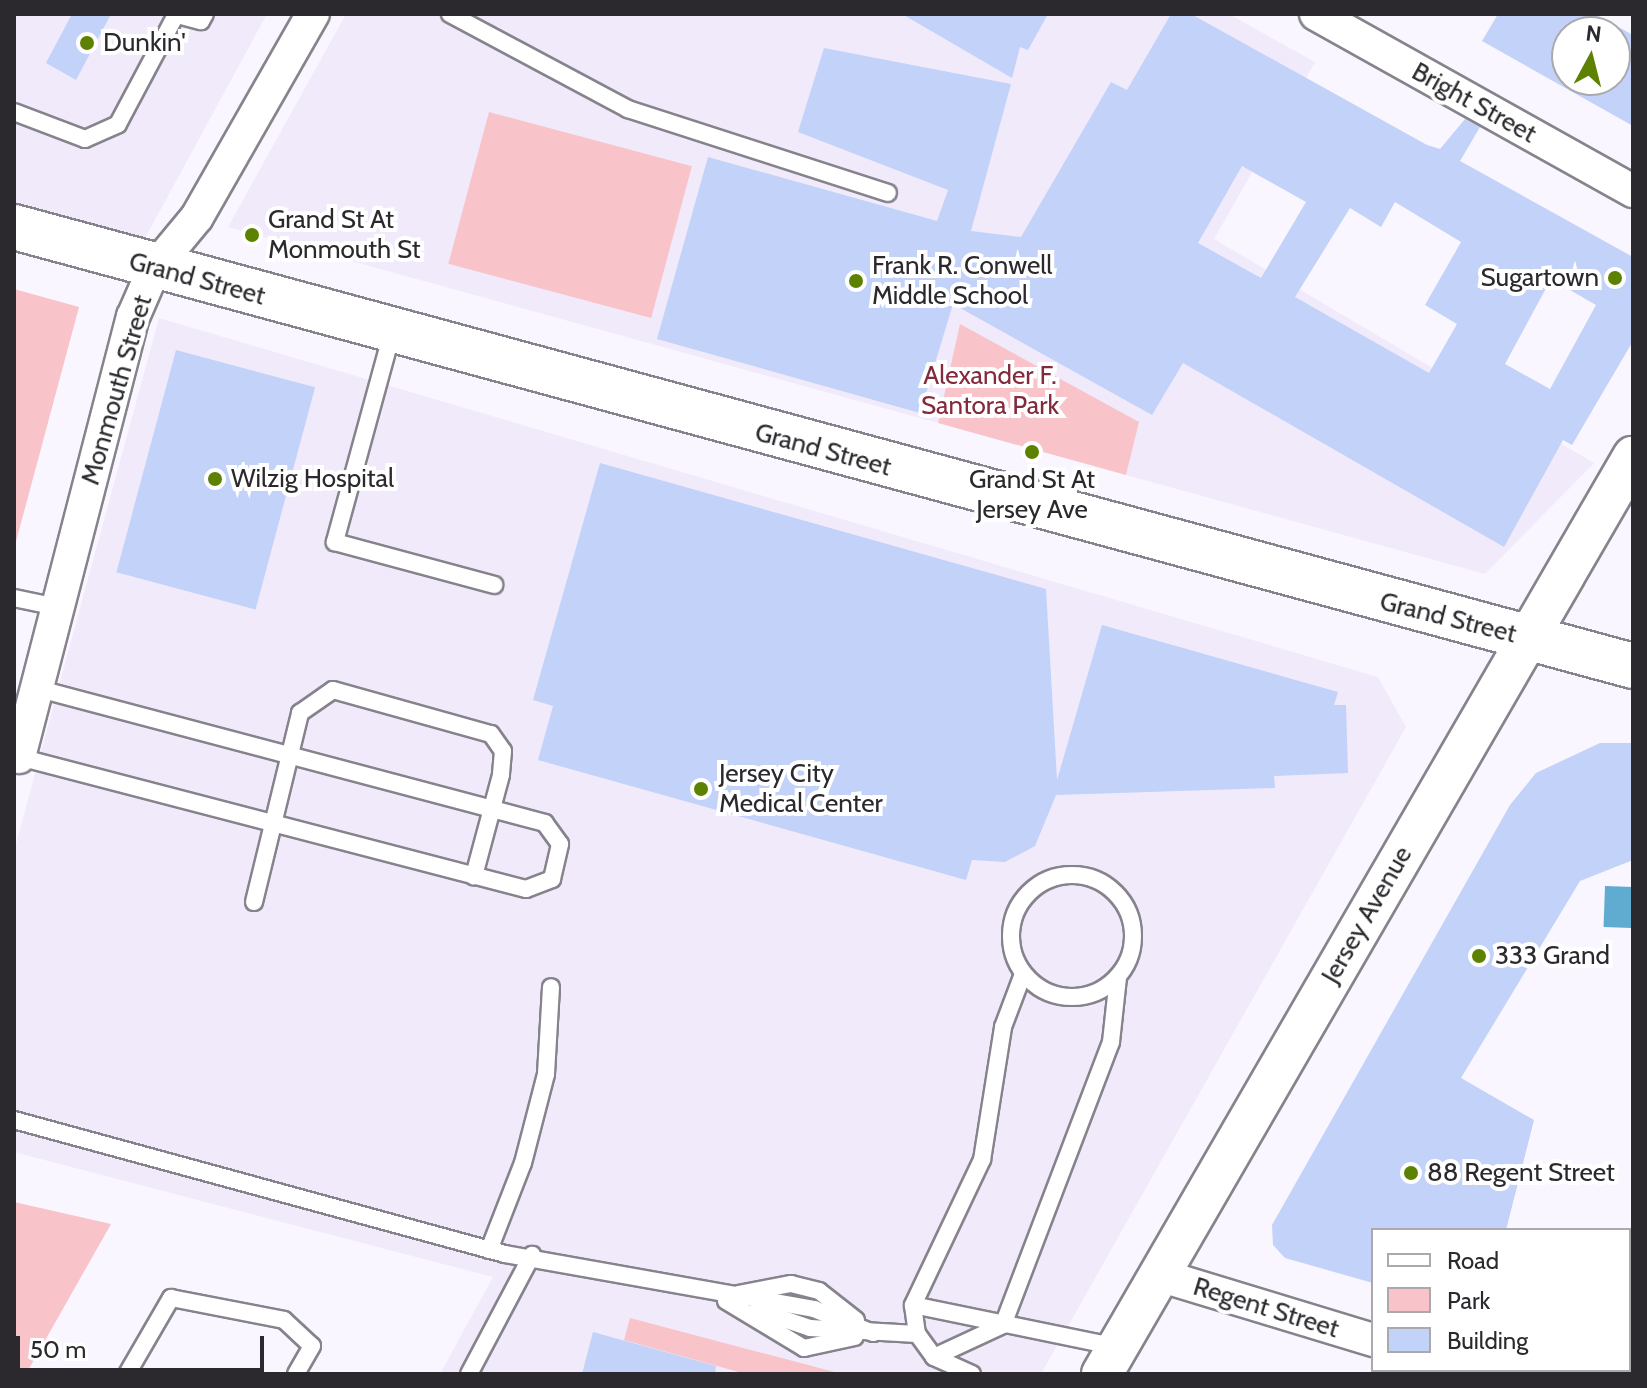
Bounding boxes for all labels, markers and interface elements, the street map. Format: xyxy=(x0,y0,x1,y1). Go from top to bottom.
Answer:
north arrow xyxy=(1551,16,1631,96)
text: N xyxy=(1584,19,1603,48)
place label: Dunkin' xyxy=(103,27,186,59)
marker: Dunkin' xyxy=(78,34,96,52)
street label: Bright Street xyxy=(1406,56,1542,150)
place label: Grand St At Monmouth St xyxy=(268,204,421,266)
marker: Grand St At Monmouth St xyxy=(243,226,261,244)
street label: Grand Street xyxy=(126,246,268,312)
place label: Frank R. Conwell Middle School xyxy=(872,250,1052,312)
place label: Sugartown xyxy=(1480,262,1599,294)
marker: Sugartown xyxy=(1606,269,1624,287)
marker: Frank R. Conwell Middle School xyxy=(847,272,865,290)
street label: Monmouth Street xyxy=(75,292,159,488)
park label: Alexander F. Santora Park xyxy=(921,360,1059,422)
street label: Grand Street xyxy=(752,417,894,483)
marker: Grand St At Jersey Ave xyxy=(1023,443,1041,461)
place label: Wilzig Hospital xyxy=(231,463,394,495)
place label: Grand St At Jersey Ave xyxy=(969,464,1095,526)
marker: Wilzig Hospital xyxy=(206,470,224,488)
street label: Grand Street xyxy=(1377,586,1519,650)
place label: Jersey City Medical Center xyxy=(719,758,883,820)
marker: Jersey City Medical Center xyxy=(690,778,712,800)
street label: Jersey Avenue xyxy=(1315,841,1419,989)
place label: 333 Grand xyxy=(1495,940,1610,972)
marker: 333 Grand xyxy=(1470,947,1488,965)
place label: 88 Regent Street xyxy=(1427,1157,1615,1189)
marker: 88 Regent Street xyxy=(1402,1164,1420,1182)
legend xyxy=(1371,1228,1631,1372)
text: Road xyxy=(1447,1246,1499,1275)
street label: Regent Street xyxy=(1189,1271,1343,1345)
text: Park xyxy=(1447,1286,1490,1315)
scale bar xyxy=(20,1320,268,1370)
text: Building xyxy=(1447,1326,1528,1355)
text: 50 m xyxy=(30,1335,86,1364)

